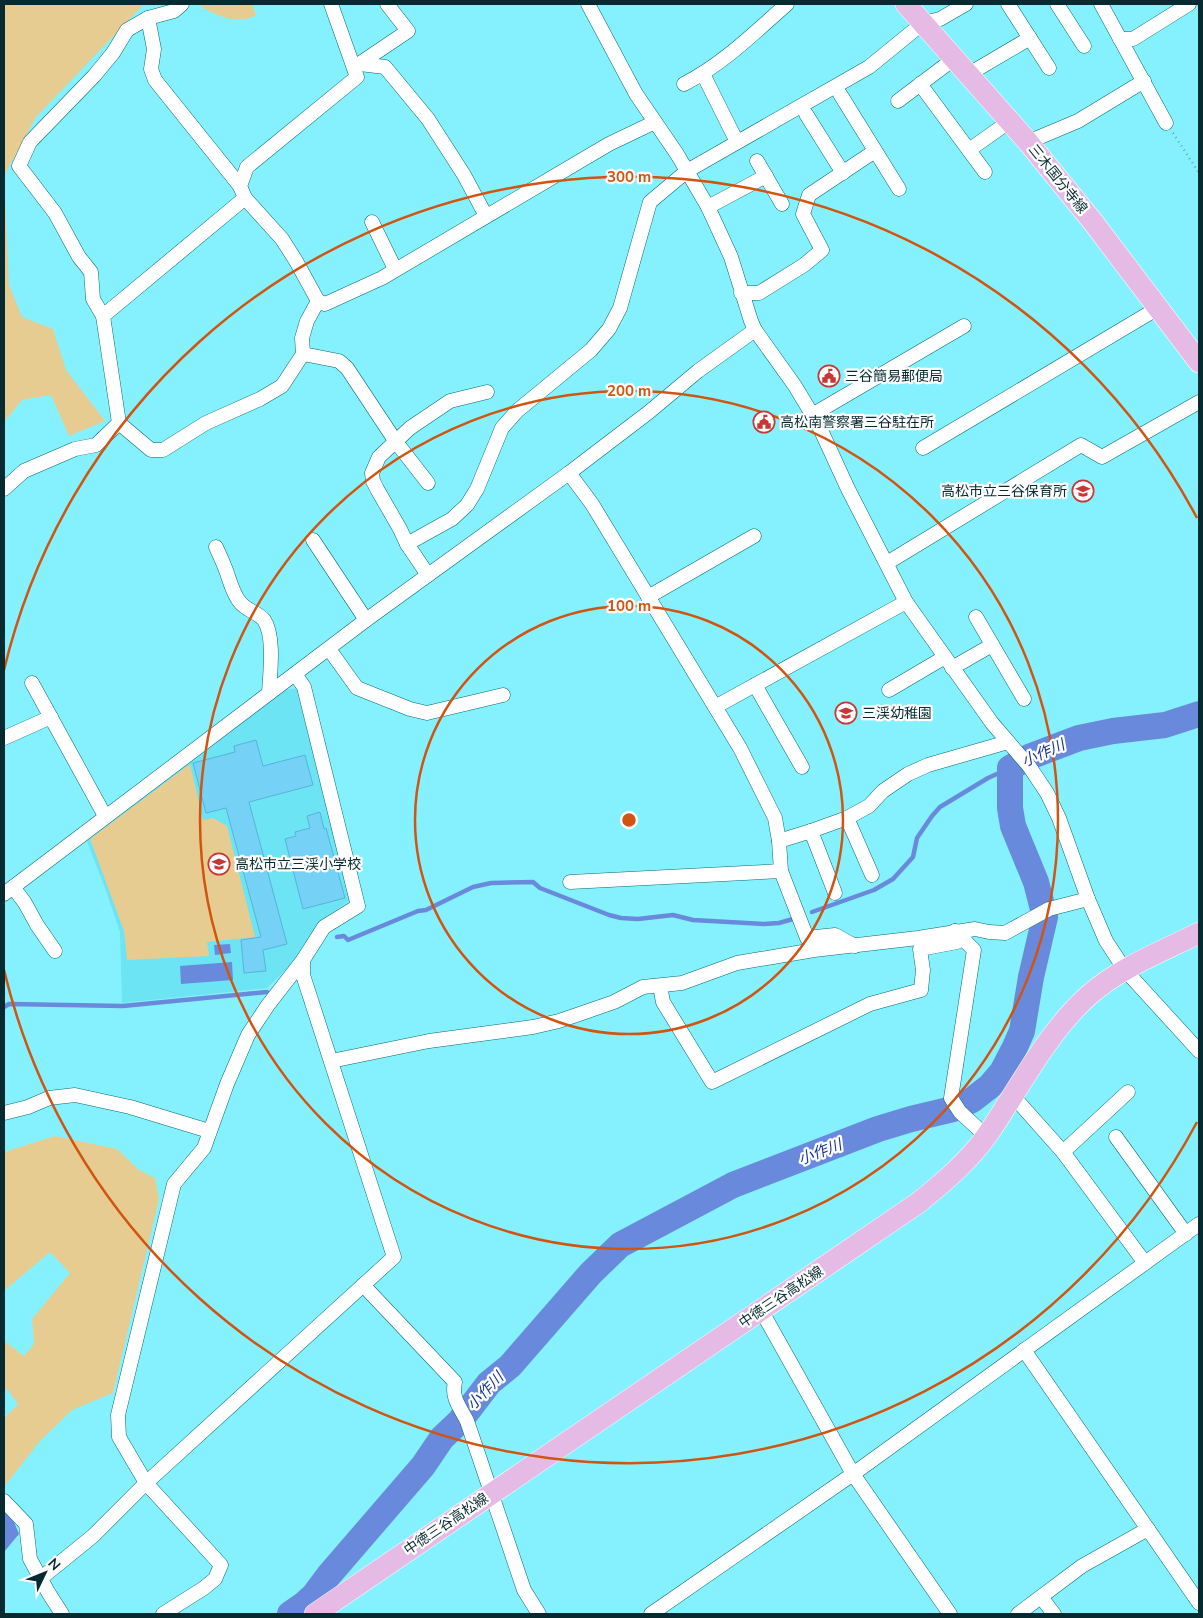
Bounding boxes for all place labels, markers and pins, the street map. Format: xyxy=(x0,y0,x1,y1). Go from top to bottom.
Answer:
public building icon: 三谷簡易郵便局 xyxy=(817,364,841,388)
place label: 三谷簡易郵便局 xyxy=(845,367,943,386)
public building icon: 高松南警察署三谷駐在所 xyxy=(752,410,776,434)
place label: 高松南警察署三谷駐在所 xyxy=(780,413,934,432)
school or university icon: 高松市立三谷保育所 xyxy=(1071,479,1095,503)
place label: 高松市立三谷保育所 xyxy=(941,482,1067,501)
school or university icon: 三渓幼稚園 xyxy=(834,701,858,725)
place label: 三渓幼稚園 xyxy=(862,704,932,723)
centre of rings xyxy=(620,811,638,829)
school or university icon: 高松市立三渓小学校 xyxy=(207,852,231,876)
place label: 高松市立三渓小学校 xyxy=(235,855,361,874)

